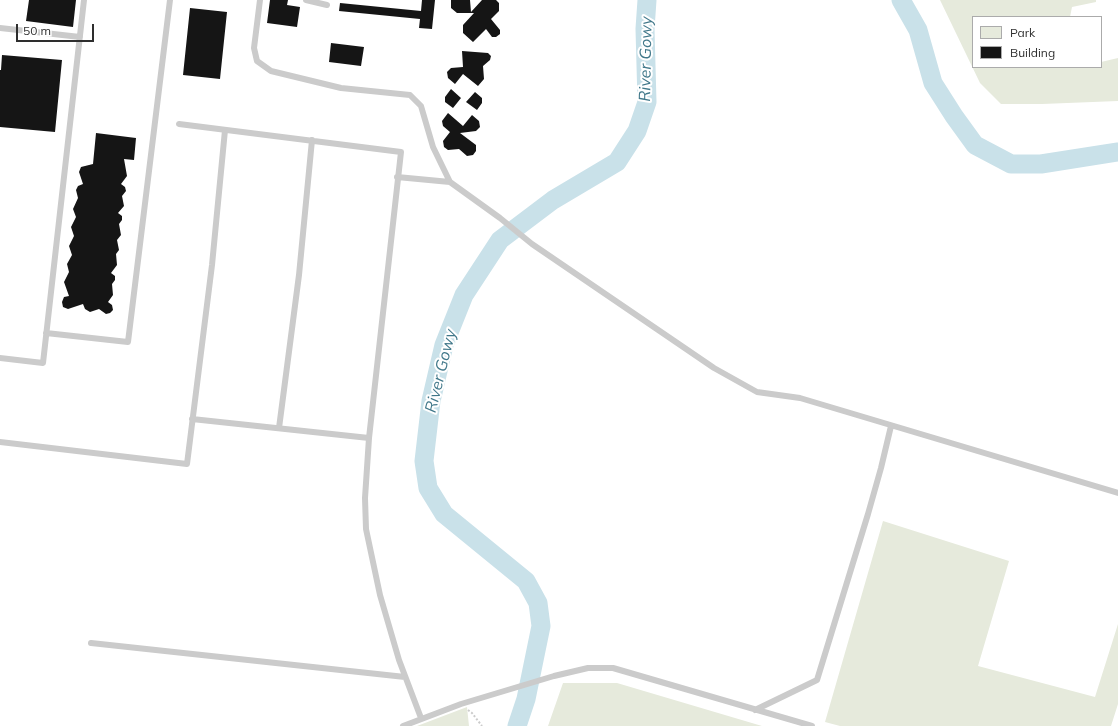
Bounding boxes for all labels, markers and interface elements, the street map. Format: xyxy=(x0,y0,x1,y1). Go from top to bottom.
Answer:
scale bar xyxy=(18,16,96,42)
water label: River Gowy xyxy=(636,16,656,102)
legend xyxy=(972,16,1102,68)
text: 50 m xyxy=(23,23,51,38)
text: Park xyxy=(1010,25,1035,40)
text: Building xyxy=(1010,45,1055,60)
water label: River Gowy xyxy=(421,327,461,415)

